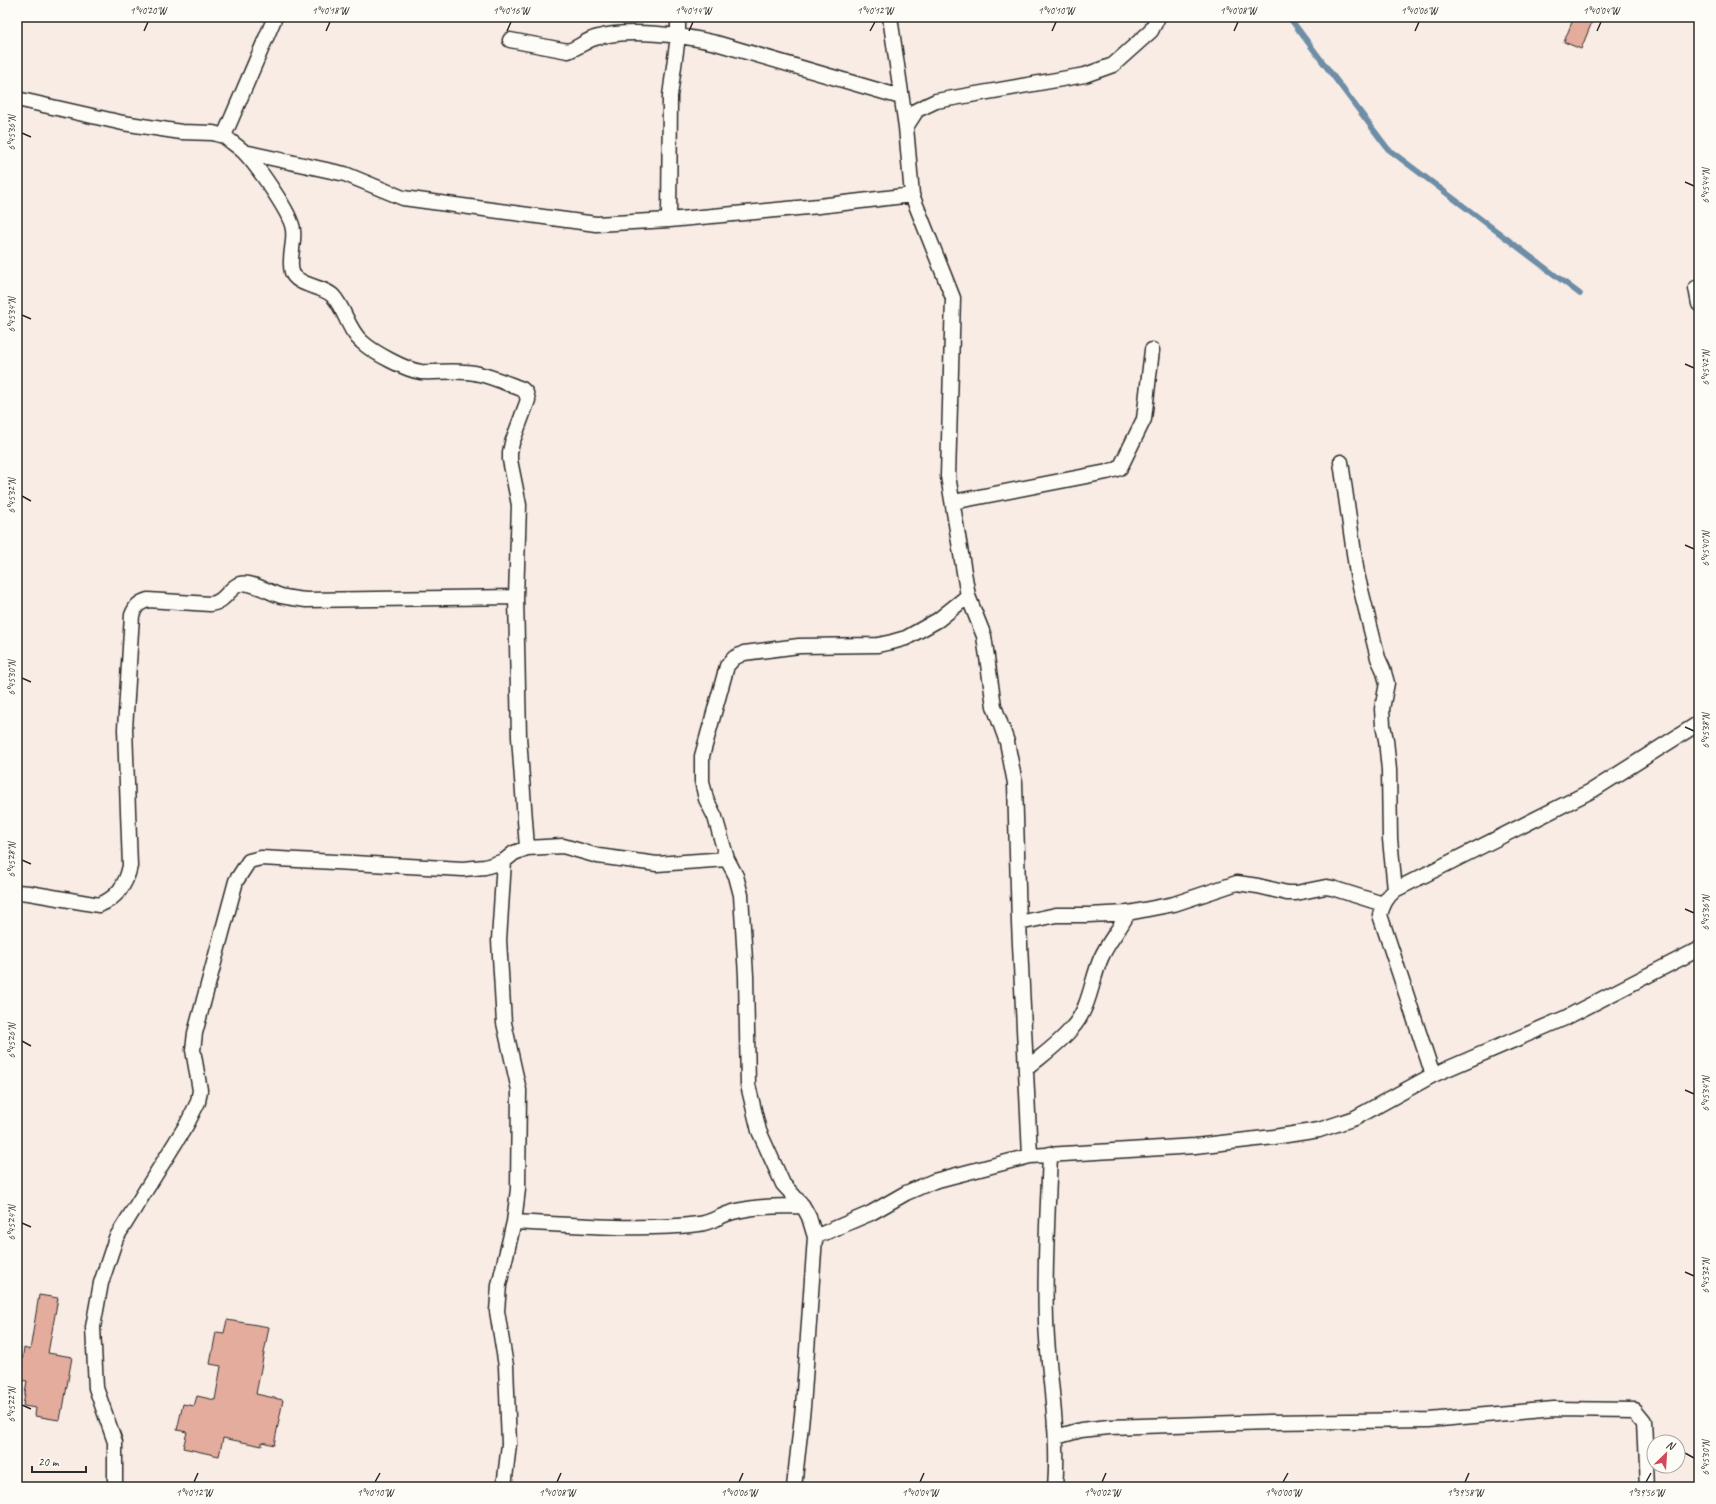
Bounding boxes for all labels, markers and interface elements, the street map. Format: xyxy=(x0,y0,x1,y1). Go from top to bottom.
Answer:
text: 1°40'20"W xyxy=(130,4,168,17)
text: 1°40'18"W xyxy=(312,4,350,17)
text: 1°40'16"W xyxy=(493,4,531,17)
text: 1°40'14"W xyxy=(675,4,713,17)
text: 1°40'12"W xyxy=(857,4,895,17)
text: 1°40'10"W xyxy=(1038,4,1076,17)
text: 1°40'08"W xyxy=(1220,4,1258,17)
text: 1°40'06"W xyxy=(1401,4,1439,17)
text: 1°40'04"W xyxy=(1583,4,1621,17)
text: 6°45'36"N xyxy=(5,114,18,150)
text: 6°45'44"N xyxy=(1699,167,1712,203)
text: 6°45'34"N xyxy=(5,296,18,332)
text: 6°45'42"N xyxy=(1699,349,1712,385)
text: 6°45'32"N xyxy=(5,477,18,513)
text: 6°45'40"N xyxy=(1699,530,1712,566)
text: 6°45'30"N xyxy=(5,659,18,695)
text: 6°45'38"N xyxy=(1699,712,1712,748)
text: 6°45'28"N xyxy=(5,841,18,877)
text: 6°45'36"N xyxy=(1699,894,1712,930)
text: 6°45'26"N xyxy=(5,1022,18,1058)
text: 6°45'34"N xyxy=(1699,1075,1712,1111)
text: 6°45'24"N xyxy=(5,1204,18,1240)
text: 6°45'32"N xyxy=(1699,1257,1712,1293)
text: 6°45'22"N xyxy=(5,1386,18,1422)
north arrow xyxy=(1646,1434,1686,1474)
text: N xyxy=(1664,1437,1678,1454)
text: 6°45'30"N xyxy=(1699,1439,1712,1475)
scale bar xyxy=(32,1448,86,1474)
text: 20 m xyxy=(38,1454,60,1470)
text: 1°40'12"W xyxy=(176,1486,214,1499)
text: 1°40'10"W xyxy=(357,1486,395,1499)
text: 1°40'08"W xyxy=(539,1486,577,1499)
text: 1°40'06"W xyxy=(721,1486,759,1499)
text: 1°40'04"W xyxy=(902,1486,940,1499)
text: 1°40'02"W xyxy=(1084,1486,1122,1499)
text: 1°40'00"W xyxy=(1265,1486,1303,1499)
text: 1°39'58"W xyxy=(1447,1486,1485,1499)
text: 1°39'56"W xyxy=(1628,1486,1666,1499)

